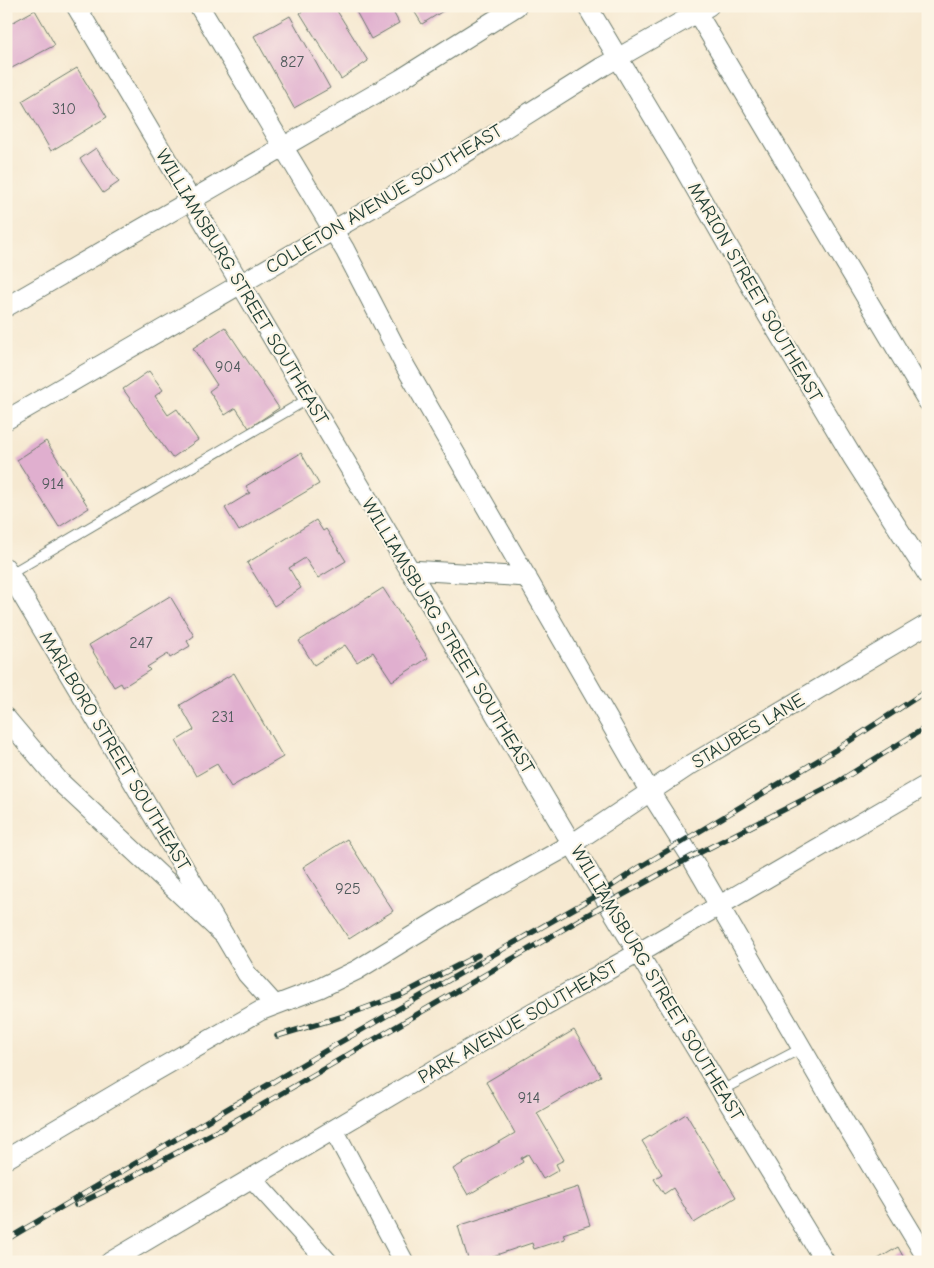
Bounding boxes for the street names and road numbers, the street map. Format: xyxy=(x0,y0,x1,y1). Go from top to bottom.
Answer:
street label: COLLETON AVENUE SOUTHEAST xyxy=(262,119,506,278)
street label: WILLIAMSBURG STREET SOUTHEAST xyxy=(151,145,333,429)
street label: MARION STREET SOUTHEAST xyxy=(683,178,827,406)
street label: WILLIAMSBURG STREET SOUTHEAST xyxy=(357,494,539,778)
street label: MARLBORO STREET SOUTHEAST xyxy=(35,627,195,875)
street label: STAUBES LANE xyxy=(688,689,808,773)
street label: WILLIAMSBURG STREET SOUTHEAST xyxy=(566,841,748,1125)
street label: PARK AVENUE SOUTHEAST xyxy=(414,956,622,1088)

